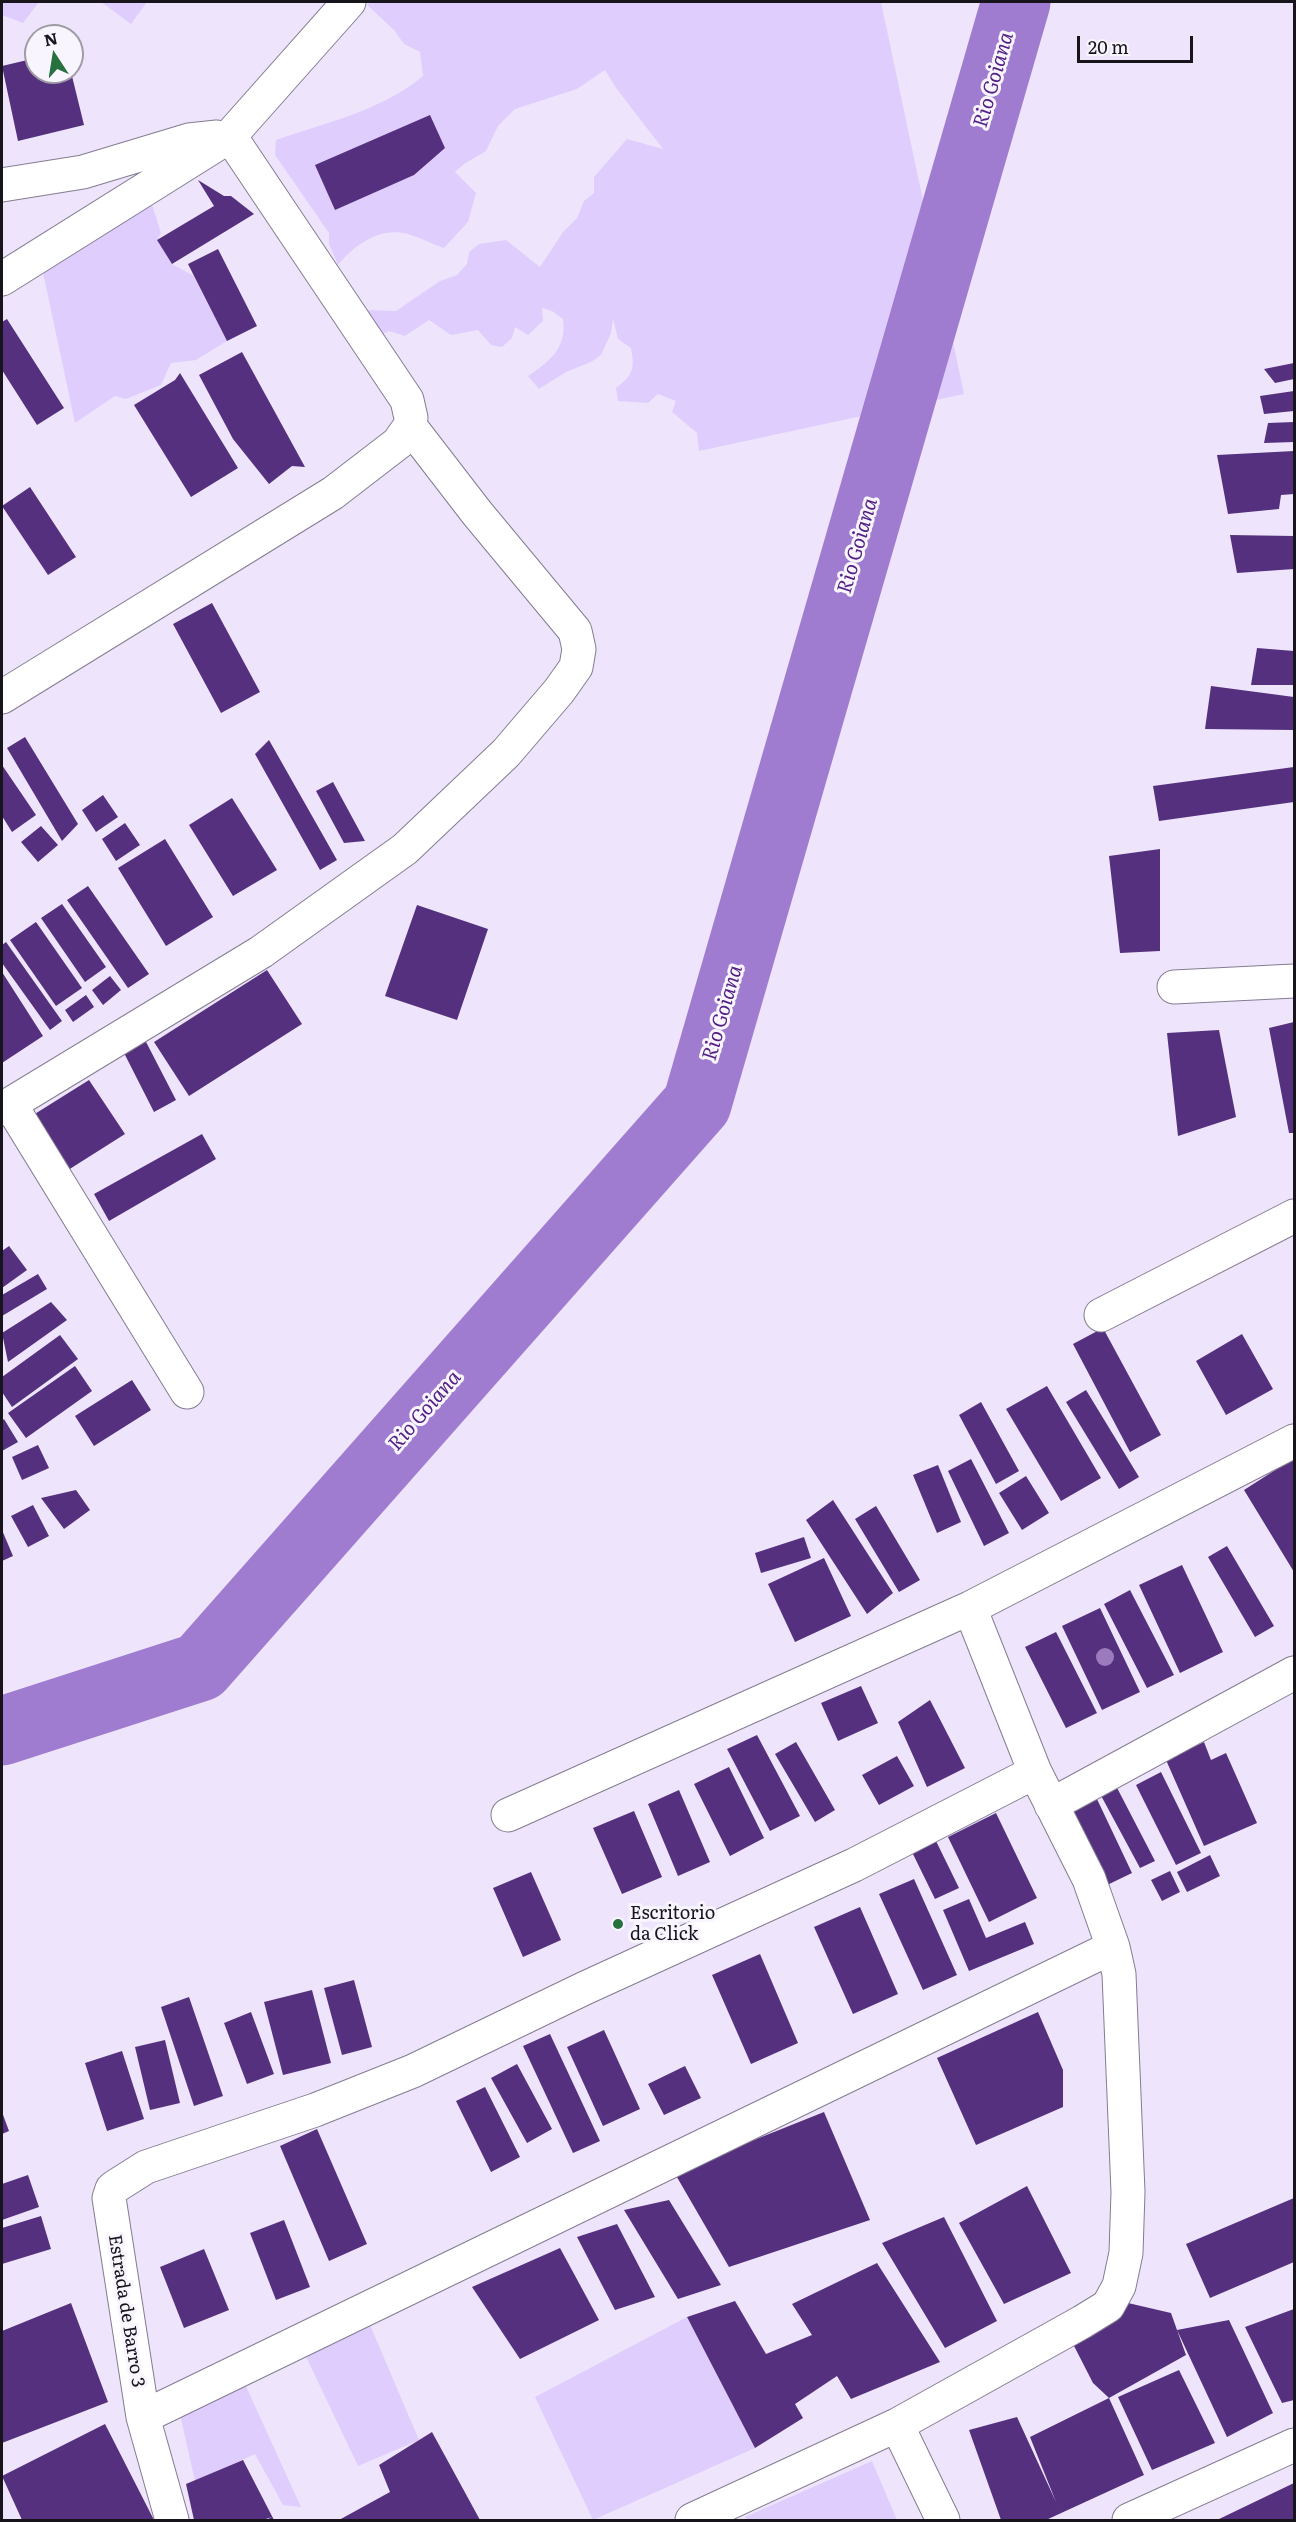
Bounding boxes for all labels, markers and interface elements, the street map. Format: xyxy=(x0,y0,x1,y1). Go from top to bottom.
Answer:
north arrow xyxy=(24,24,84,84)
scale bar xyxy=(1080,24,1196,62)
text: N xyxy=(42,25,60,51)
water label: Rio Goiana xyxy=(969,30,1019,130)
text: 20 m xyxy=(1088,33,1129,60)
water label: Rio Goiana xyxy=(833,496,883,596)
water label: Rio Goiana xyxy=(698,963,748,1063)
water label: Rio Goiana xyxy=(384,1366,466,1456)
place label: Escritorio da Click xyxy=(630,1903,715,1946)
marker: Escritorio da Click xyxy=(611,1917,625,1931)
street label: Estrada de Barro 3 xyxy=(103,2233,149,2389)

